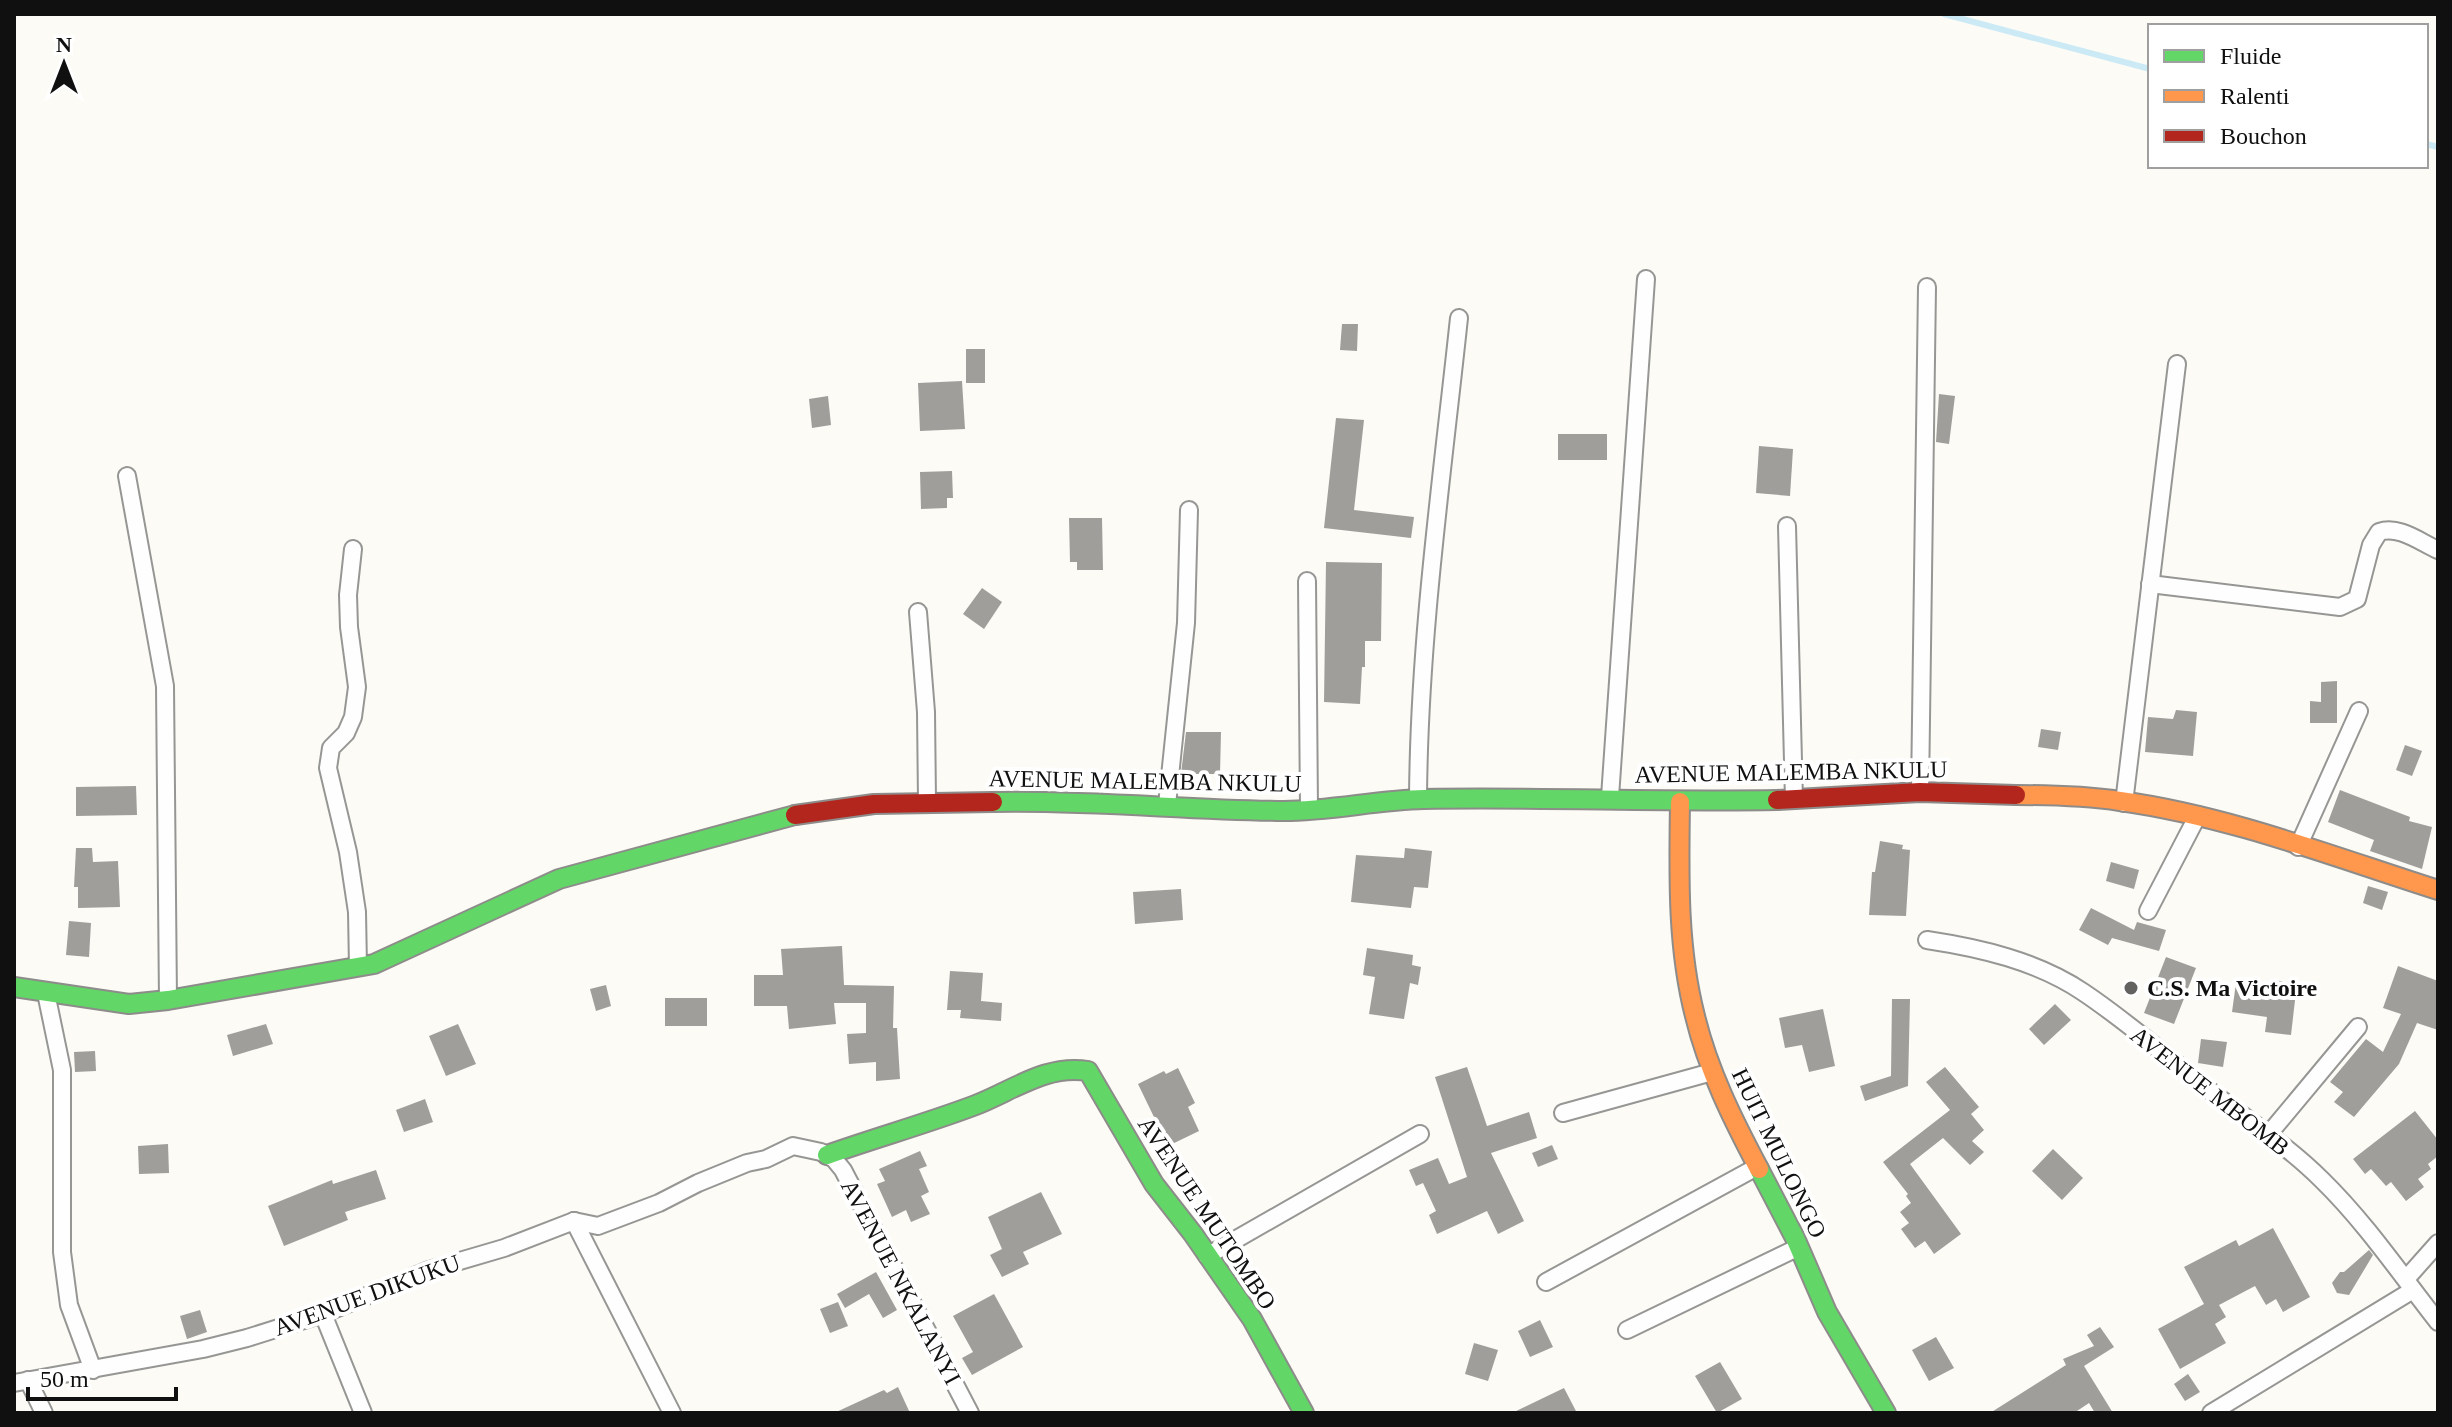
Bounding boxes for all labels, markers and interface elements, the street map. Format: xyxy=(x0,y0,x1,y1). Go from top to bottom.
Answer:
north arrow xyxy=(24,24,104,104)
legend xyxy=(2148,24,2428,168)
text: N xyxy=(56,32,72,57)
text: Fluide xyxy=(2220,43,2281,69)
text: Ralenti xyxy=(2220,83,2290,109)
text: Bouchon xyxy=(2220,123,2307,149)
street label: AVENUE MALEMBA NKULU xyxy=(1634,756,1948,788)
street label: AVENUE MALEMBA NKULU xyxy=(988,765,1302,797)
place label: C.S. Ma Victoire xyxy=(2147,975,2318,1001)
marker: C.S. Ma Victoire xyxy=(2122,979,2140,997)
street label: AVENUE MBOMB xyxy=(2126,1021,2294,1161)
street label: HUIT MULONGO xyxy=(1727,1064,1831,1242)
street label: AVENUE MUTOMBO xyxy=(1133,1112,1281,1314)
street label: AVENUE NKALANYI xyxy=(836,1175,966,1389)
street label: AVENUE DIKUKU xyxy=(270,1249,464,1341)
scale bar xyxy=(28,1351,176,1401)
text: 50 m xyxy=(40,1366,89,1392)

